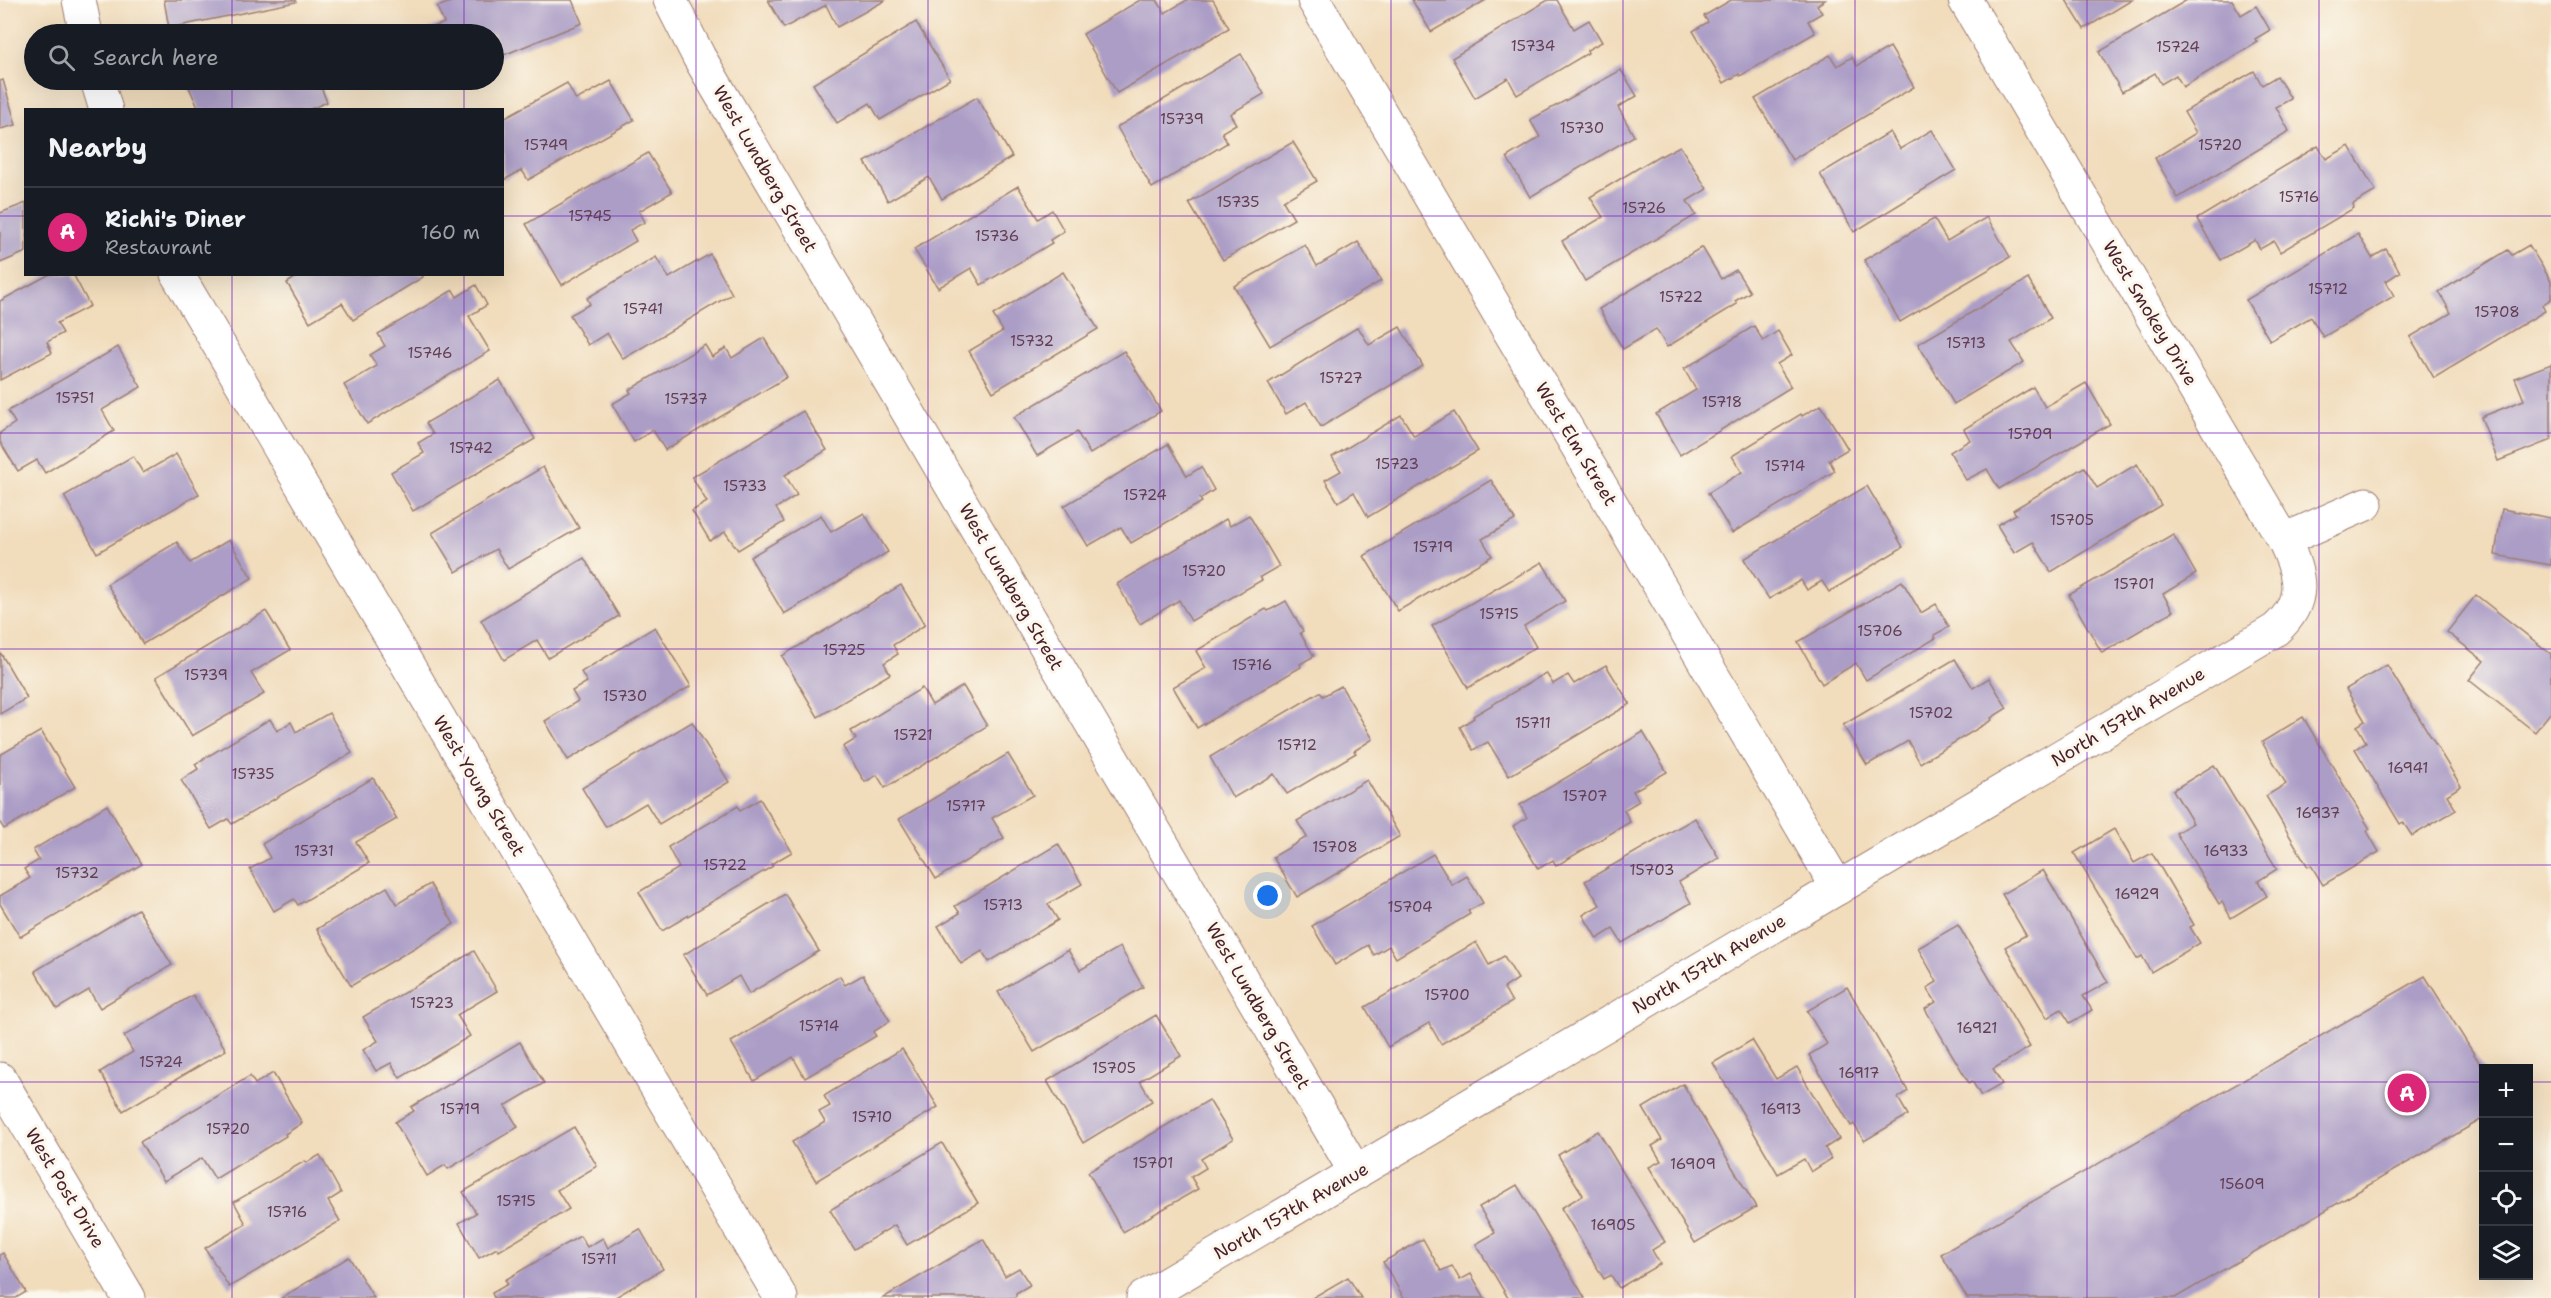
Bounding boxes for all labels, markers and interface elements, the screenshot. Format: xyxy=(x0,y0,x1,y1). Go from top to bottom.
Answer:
search box xyxy=(24,24,504,90)
house number: 15734 xyxy=(1511,36,1555,56)
house number: 15724 xyxy=(2156,37,2200,57)
icon: search xyxy=(45,41,78,74)
text: Search here xyxy=(93,43,219,72)
street label: West Lundberg Street xyxy=(707,81,823,257)
house number: 15739 xyxy=(1160,109,1204,129)
house number: 15730 xyxy=(1560,118,1604,138)
text: Nearby xyxy=(48,130,147,165)
house number: 15749 xyxy=(524,135,568,155)
house number: 15720 xyxy=(2198,135,2242,155)
house number: 15716 xyxy=(2279,187,2319,207)
house number: 15735 xyxy=(1216,192,1260,212)
house number: 15726 xyxy=(1622,198,1666,218)
text: Richi's Diner xyxy=(105,205,246,234)
house number: 15745 xyxy=(568,206,612,226)
text: A xyxy=(60,219,75,245)
text: 160 m xyxy=(421,219,480,245)
house number: 15736 xyxy=(975,226,1019,246)
text: Restaurant xyxy=(105,234,212,260)
street label: West Smokey Drive xyxy=(2097,236,2203,390)
house number: 15712 xyxy=(2308,279,2348,299)
house number: 15722 xyxy=(1659,287,1703,307)
house number: 15741 xyxy=(623,299,663,319)
house number: 15708 xyxy=(2474,302,2520,322)
house number: 15732 xyxy=(1010,331,1054,351)
house number: 15713 xyxy=(1946,333,1986,353)
house number: 15746 xyxy=(408,343,453,363)
house number: 15727 xyxy=(1319,368,1363,388)
street label: West Elm Street xyxy=(1530,378,1622,510)
house number: 15751 xyxy=(55,388,95,408)
house number: 15737 xyxy=(664,389,708,409)
house number: 15718 xyxy=(1702,392,1742,412)
house number: 15709 xyxy=(2007,424,2053,444)
house number: 15742 xyxy=(449,438,493,458)
house number: 15723 xyxy=(1375,454,1419,474)
house number: 15714 xyxy=(1765,456,1805,476)
house number: 15733 xyxy=(723,476,767,496)
house number: 15724 xyxy=(1123,485,1167,505)
street label: West Lundberg Street xyxy=(953,499,1069,675)
house number: 15705 xyxy=(2050,510,2094,530)
house number: 15719 xyxy=(1413,537,1453,557)
house number: 15720 xyxy=(1182,561,1226,581)
house number: 15701 xyxy=(2114,574,2154,594)
house number: 15715 xyxy=(1479,604,1519,624)
house number: 15706 xyxy=(1857,621,1903,641)
house number: 15725 xyxy=(822,640,866,660)
house number: 15716 xyxy=(1232,655,1272,675)
street label: North 157th Avenue xyxy=(2047,662,2209,772)
house number: 15739 xyxy=(184,665,228,685)
house number: 15730 xyxy=(603,686,647,706)
house number: 15702 xyxy=(1909,703,1953,723)
street label: West Young Street xyxy=(427,711,531,861)
house number: 15711 xyxy=(1515,713,1551,733)
house number: 15721 xyxy=(893,725,933,745)
house number: 15712 xyxy=(1277,735,1317,755)
house number: 16941 xyxy=(2387,758,2429,778)
house number: 15735 xyxy=(231,764,275,784)
house number: 15707 xyxy=(1563,786,1607,806)
house number: 15717 xyxy=(946,796,986,816)
house number: 16937 xyxy=(2296,803,2340,823)
house number: 15708 xyxy=(1312,837,1358,857)
house number: 15731 xyxy=(294,841,334,861)
house number: 16933 xyxy=(2204,841,2248,861)
house number: 15722 xyxy=(703,855,747,875)
house number: 15703 xyxy=(1630,860,1674,880)
house number: 15732 xyxy=(55,863,99,883)
your location xyxy=(1253,881,1282,910)
house number: 16929 xyxy=(2114,884,2160,904)
house number: 15713 xyxy=(983,895,1023,915)
house number: 15704 xyxy=(1387,897,1433,917)
street label: North 157th Avenue xyxy=(1628,909,1790,1019)
street label: West Lundberg Street xyxy=(1200,918,1316,1094)
house number: 15700 xyxy=(1424,985,1470,1005)
house number: 15723 xyxy=(410,993,454,1013)
house number: 15714 xyxy=(799,1016,839,1036)
house number: 16921 xyxy=(1957,1018,1997,1038)
house number: 15724 xyxy=(139,1052,183,1072)
house number: 15705 xyxy=(1092,1058,1136,1078)
house number: 16917 xyxy=(1838,1063,1880,1083)
map controls xyxy=(2479,1064,2533,1280)
button: + xyxy=(2479,1064,2533,1118)
pin: A xyxy=(2388,1070,2426,1116)
house number: 15719 xyxy=(440,1099,480,1119)
house number: 16913 xyxy=(1760,1099,1802,1119)
house number: 15710 xyxy=(852,1107,892,1127)
button: − xyxy=(2479,1118,2533,1172)
house number: 15720 xyxy=(206,1119,250,1139)
street label: West Post Drive xyxy=(20,1123,110,1253)
house number: 15701 xyxy=(1133,1153,1173,1173)
house number: 16909 xyxy=(1670,1154,1716,1174)
street label: North 157th Avenue xyxy=(1209,1157,1373,1265)
button: locate xyxy=(2479,1172,2533,1226)
house number: 15609 xyxy=(2219,1174,2265,1194)
house number: 15715 xyxy=(496,1191,536,1211)
house number: 15716 xyxy=(267,1202,307,1222)
house number: 16905 xyxy=(1591,1215,1635,1235)
button: layers xyxy=(2479,1226,2533,1280)
house number: 15711 xyxy=(581,1249,617,1269)

